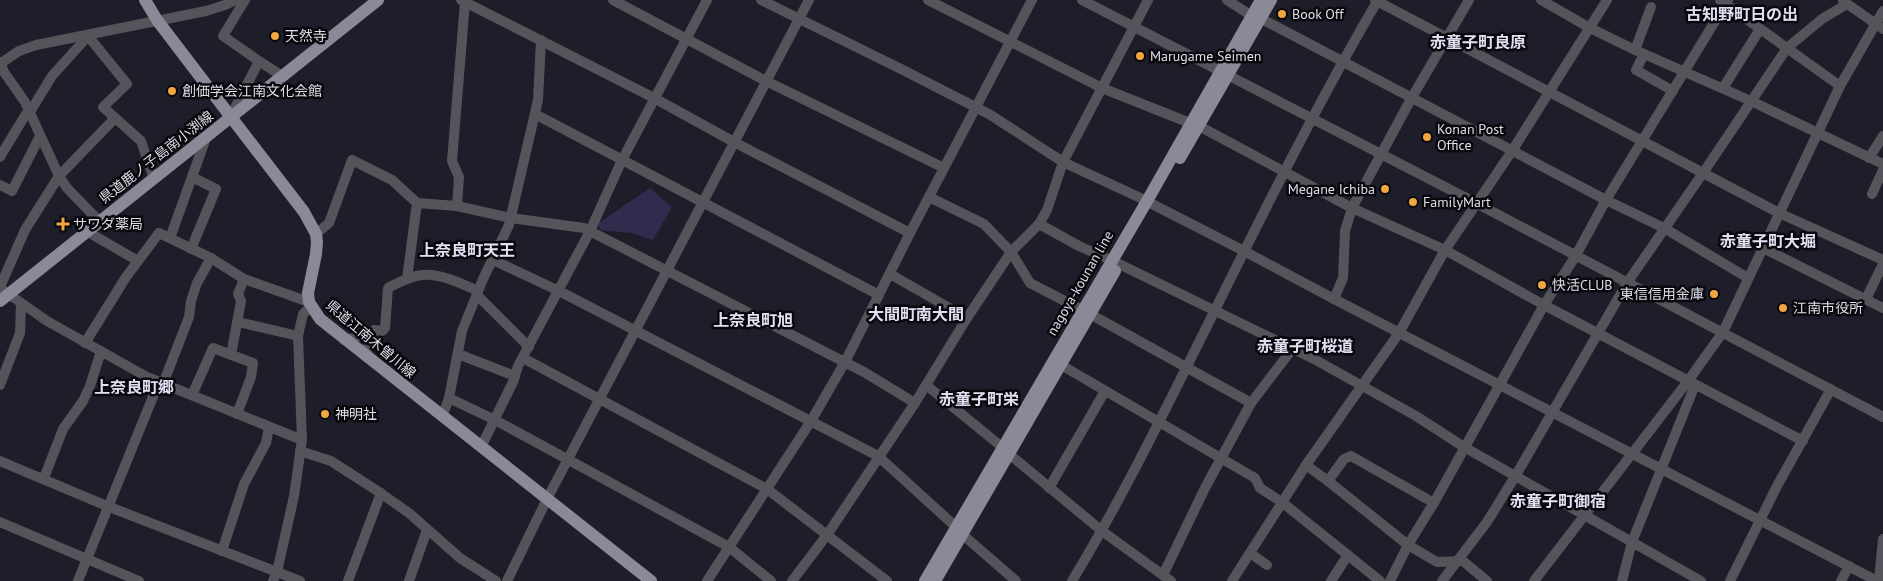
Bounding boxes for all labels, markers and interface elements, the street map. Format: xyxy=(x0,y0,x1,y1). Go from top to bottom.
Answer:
district label: 古知野町日の出 xyxy=(1686,4,1798,24)
place label: Book Off xyxy=(1292,5,1344,23)
marker: Book Off xyxy=(1276,8,1288,20)
place label: 天然寺 xyxy=(285,27,327,45)
marker: 天然寺 xyxy=(269,30,281,42)
district label: 赤童子町良原 xyxy=(1430,32,1526,52)
place label: Marugame Seimen xyxy=(1150,47,1261,65)
marker: Marugame Seimen xyxy=(1134,50,1146,62)
place label: 創価学会江南文化会館 xyxy=(182,82,322,100)
marker: 創価学会江南文化会館 xyxy=(166,85,178,97)
street label: 県道鹿ノ子島南小渕線 xyxy=(95,107,217,207)
place label: Konan Post Office xyxy=(1437,120,1504,154)
marker: Konan Post Office xyxy=(1421,131,1433,143)
place label: Megane Ichiba xyxy=(1288,180,1375,198)
marker: Megane Ichiba xyxy=(1379,183,1391,195)
place label: FamilyMart xyxy=(1423,193,1491,211)
marker: FamilyMart xyxy=(1407,196,1419,208)
place label: サワダ薬局 xyxy=(73,215,143,233)
marker: サワダ薬局 xyxy=(57,218,69,230)
street label: nagoya-kounan line xyxy=(1043,227,1117,339)
district label: 赤童子町大堀 xyxy=(1720,231,1816,251)
district label: 上奈良町天王 xyxy=(419,240,515,260)
place label: 快活CLUB xyxy=(1552,276,1613,294)
marker: 快活CLUB xyxy=(1536,279,1548,291)
place label: 東信信用金庫 xyxy=(1620,285,1704,303)
marker: 東信信用金庫 xyxy=(1708,288,1720,300)
street label: 県道江南木曽川線 xyxy=(322,296,420,382)
place label: 江南市役所 xyxy=(1793,299,1863,317)
marker: 江南市役所 xyxy=(1777,302,1789,314)
district label: 大間町南大間 xyxy=(868,304,964,324)
district label: 上奈良町旭 xyxy=(713,310,793,330)
district label: 赤童子町桜道 xyxy=(1257,336,1353,356)
district label: 上奈良町郷 xyxy=(94,377,174,397)
district label: 赤童子町栄 xyxy=(939,389,1019,409)
place label: 神明社 xyxy=(335,405,377,423)
marker: 神明社 xyxy=(319,408,331,420)
district label: 赤童子町御宿 xyxy=(1510,491,1606,511)

